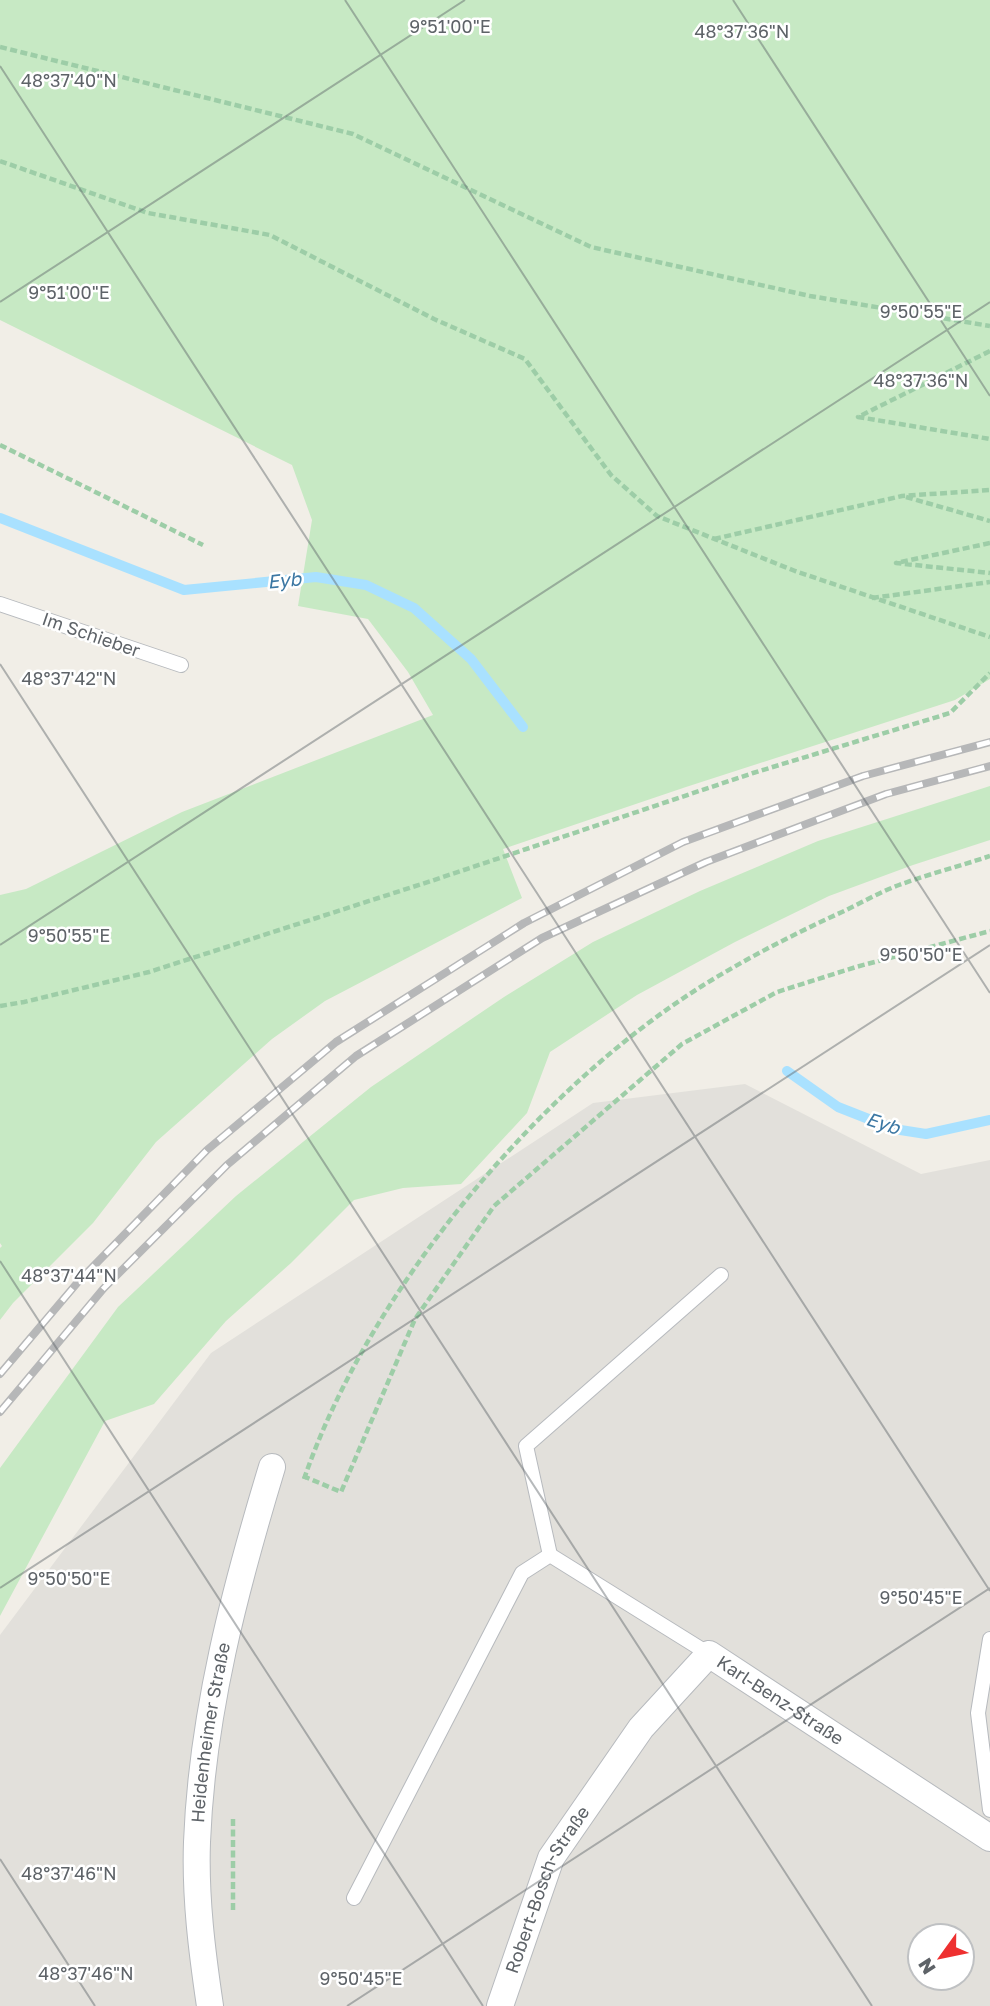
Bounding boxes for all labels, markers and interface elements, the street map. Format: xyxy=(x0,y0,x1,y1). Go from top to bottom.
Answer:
text: 9°51'00"E xyxy=(409,15,491,37)
text: 48°37'36"N xyxy=(694,20,790,42)
text: 48°37'40"N xyxy=(21,69,117,91)
text: 9°51'00"E xyxy=(28,281,110,303)
text: 9°50'55"E xyxy=(880,300,962,322)
text: 48°37'36"N xyxy=(873,369,969,391)
water label: Eyb xyxy=(266,566,303,593)
street label: Im Schieber xyxy=(39,607,143,661)
text: 48°37'42"N xyxy=(21,667,117,689)
text: 9°50'55"E xyxy=(28,924,110,946)
text: 9°50'50"E xyxy=(879,943,963,965)
water label: Eyb xyxy=(864,1106,904,1139)
text: 48°37'44"N xyxy=(21,1264,117,1286)
text: 9°50'50"E xyxy=(27,1567,111,1589)
text: 9°50'45"E xyxy=(880,1586,962,1608)
street label: Heidenheimer Straße xyxy=(186,1640,234,1823)
street label: Karl-Benz-Straße xyxy=(713,1650,848,1749)
street label: Robert-Bosch-Straße xyxy=(500,1801,594,1976)
text: 48°37'46"N xyxy=(21,1862,117,1884)
north arrow xyxy=(906,1922,976,1992)
text: N xyxy=(913,1954,940,1979)
text: 48°37'46"N xyxy=(38,1962,134,1984)
text: 9°50'45"E xyxy=(320,1967,402,1989)

